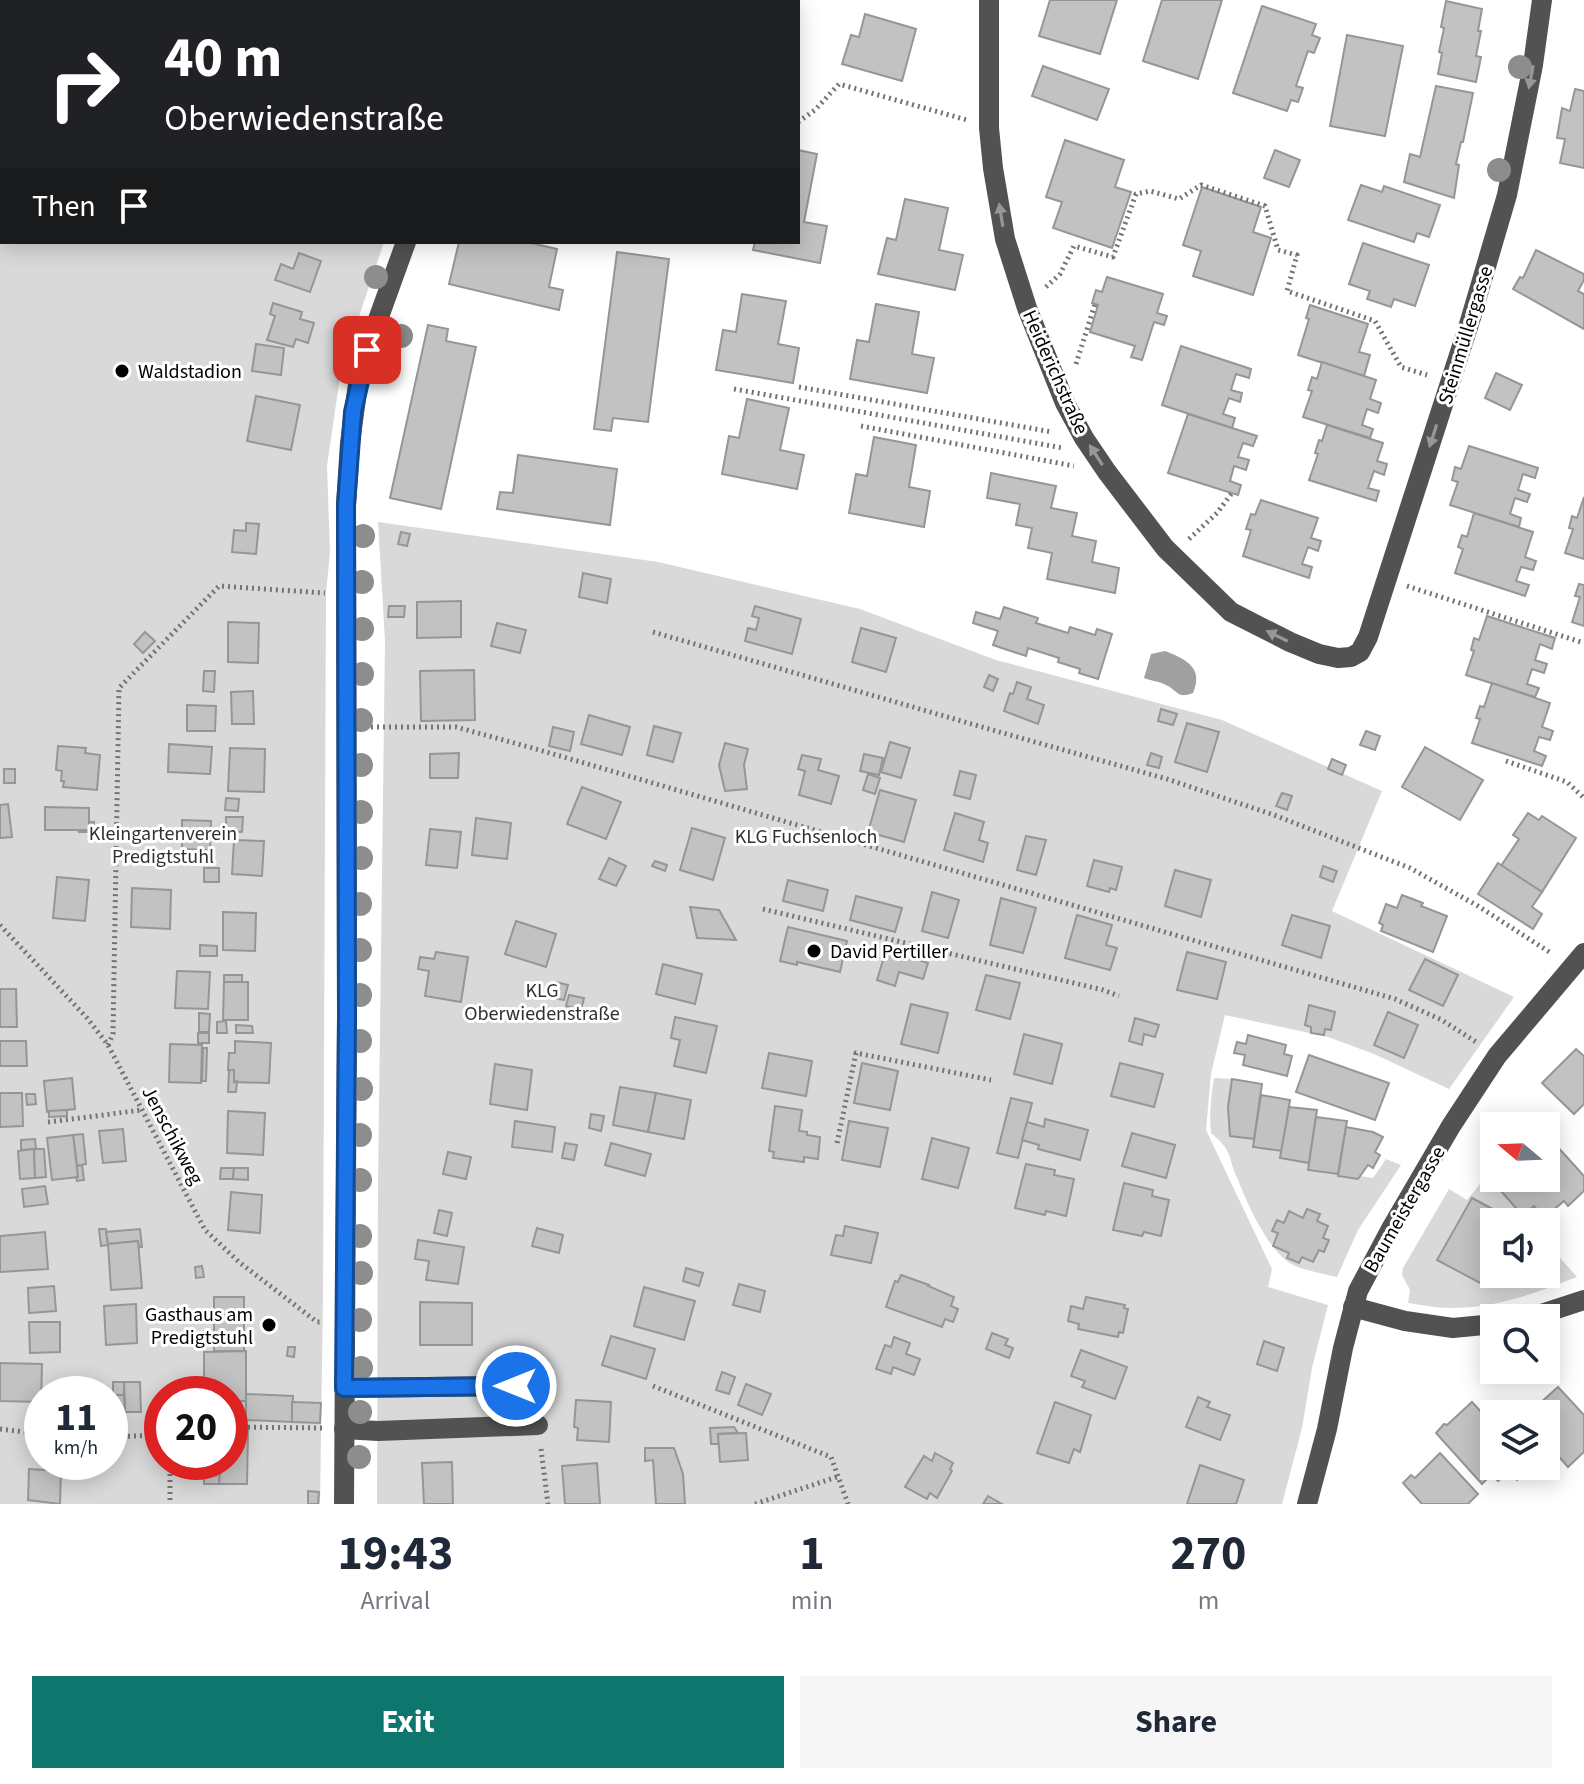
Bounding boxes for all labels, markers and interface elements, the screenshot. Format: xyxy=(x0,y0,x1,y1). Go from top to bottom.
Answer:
text: 40 m xyxy=(164,19,282,98)
icon: right xyxy=(32,32,136,136)
one-way arrow xyxy=(1524,65,1536,90)
text: Oberwiedenstraße xyxy=(164,93,444,144)
icon: arrive xyxy=(112,184,156,228)
text: Then xyxy=(32,185,96,228)
one-way arrow xyxy=(994,202,1006,227)
street label: Steinmüllergasse xyxy=(1432,263,1500,408)
street label: Heiderichstraße xyxy=(1015,306,1095,439)
pin xyxy=(333,316,401,384)
icon: arrive xyxy=(345,328,389,372)
place label: Waldstadion xyxy=(138,358,242,386)
marker: Waldstadion xyxy=(113,362,131,380)
one-way arrow xyxy=(1426,424,1439,448)
one-way arrow xyxy=(1089,444,1103,466)
one-way arrow xyxy=(1266,629,1289,642)
park label: Kleingartenverein Predigtstuhl xyxy=(89,820,237,871)
park label: KLG Fuchsenloch xyxy=(735,823,877,851)
place label: David Pertiller xyxy=(830,938,948,966)
marker: David Pertiller xyxy=(805,942,823,960)
park label: KLG Oberwiedenstraße xyxy=(464,977,620,1028)
street label: Jenschikweg xyxy=(134,1081,210,1190)
north arrow xyxy=(1480,1112,1560,1192)
map controls xyxy=(1480,1112,1560,1480)
street label: Baumeistergasse xyxy=(1357,1141,1452,1278)
button: sound xyxy=(1480,1208,1560,1288)
place label: Gasthaus am Predigtstuhl xyxy=(145,1301,253,1352)
button: search xyxy=(1480,1304,1560,1384)
marker: Gasthaus am Predigtstuhl xyxy=(260,1316,278,1334)
position arrow xyxy=(474,1344,558,1428)
speed limit sign: 20 xyxy=(144,1376,248,1480)
text: 11 xyxy=(55,1389,97,1446)
button: layers xyxy=(1480,1400,1560,1480)
text: km/h xyxy=(54,1434,98,1462)
text: 19:43 xyxy=(337,1520,453,1588)
text: 1 xyxy=(799,1520,825,1588)
text: 270 xyxy=(1170,1520,1246,1588)
text: Arrival xyxy=(360,1582,430,1619)
text: min xyxy=(791,1582,833,1619)
text: m xyxy=(1198,1582,1219,1619)
button: Exit xyxy=(32,1676,784,1768)
button: Share xyxy=(800,1676,1552,1768)

